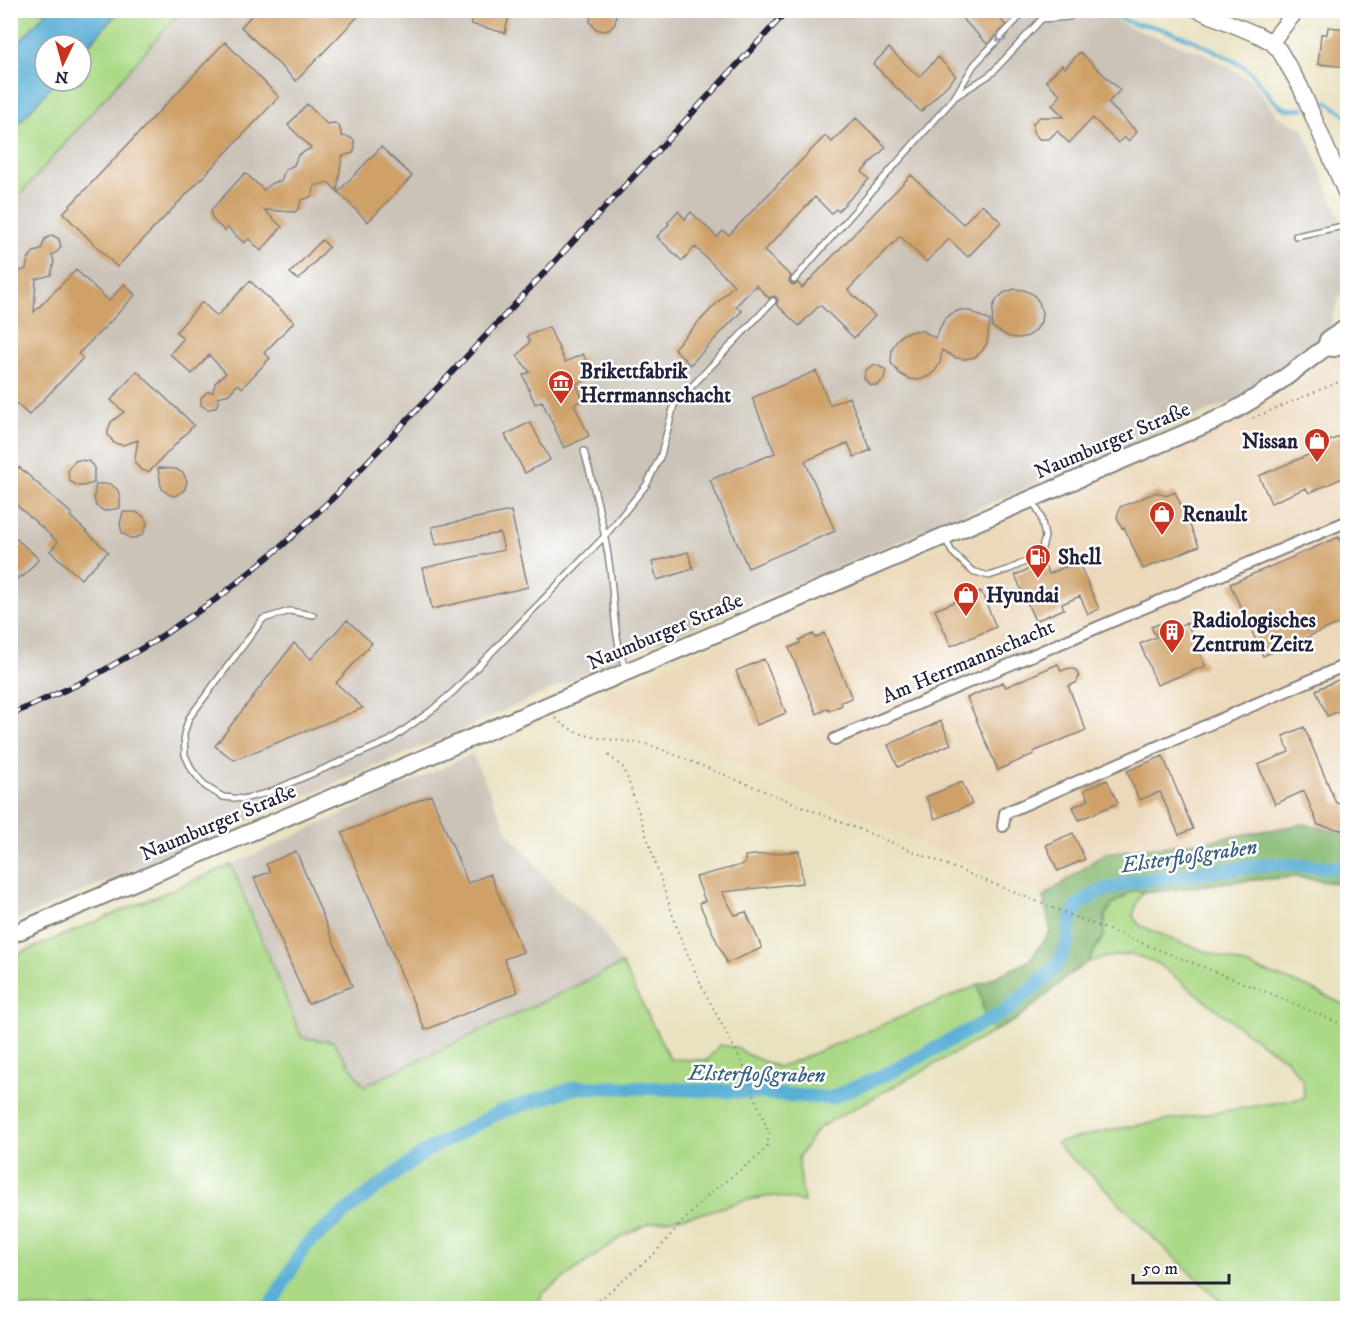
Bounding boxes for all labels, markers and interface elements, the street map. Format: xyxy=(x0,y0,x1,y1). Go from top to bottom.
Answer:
one-way arrow xyxy=(996,30,1007,41)
north arrow xyxy=(33,33,93,93)
text: N xyxy=(54,66,69,87)
place label: Brikettfabrik Herrmannschacht xyxy=(580,359,731,409)
museum icon: Brikettfabrik Herrmannschacht xyxy=(546,368,576,406)
street label: Naumburger Straße xyxy=(1031,396,1194,485)
shop icon: Nissan xyxy=(1302,426,1332,464)
place label: Nissan xyxy=(1242,429,1299,455)
shop icon: Renault xyxy=(1147,499,1177,537)
place label: Renault xyxy=(1182,502,1248,528)
fuel station icon: Shell xyxy=(1023,542,1053,580)
place label: Shell xyxy=(1058,545,1102,571)
shop icon: Hyundai xyxy=(951,580,981,618)
place label: Hyundai xyxy=(986,583,1060,609)
street label: Naumburger Straße xyxy=(584,587,747,676)
place label: Radiologisches Zentrum Zeitz xyxy=(1192,608,1316,658)
street label: Am Herrmannschacht xyxy=(878,614,1059,710)
building icon: Radiologisches Zentrum Zeitz xyxy=(1157,617,1187,655)
street label: Naumburger Straße xyxy=(137,778,300,867)
water label: Elsterfloßgraben xyxy=(1117,834,1259,880)
water label: Elsterfloßgraben xyxy=(686,1060,826,1089)
scale bar xyxy=(1133,1247,1229,1285)
text: 50 m xyxy=(1142,1258,1178,1280)

